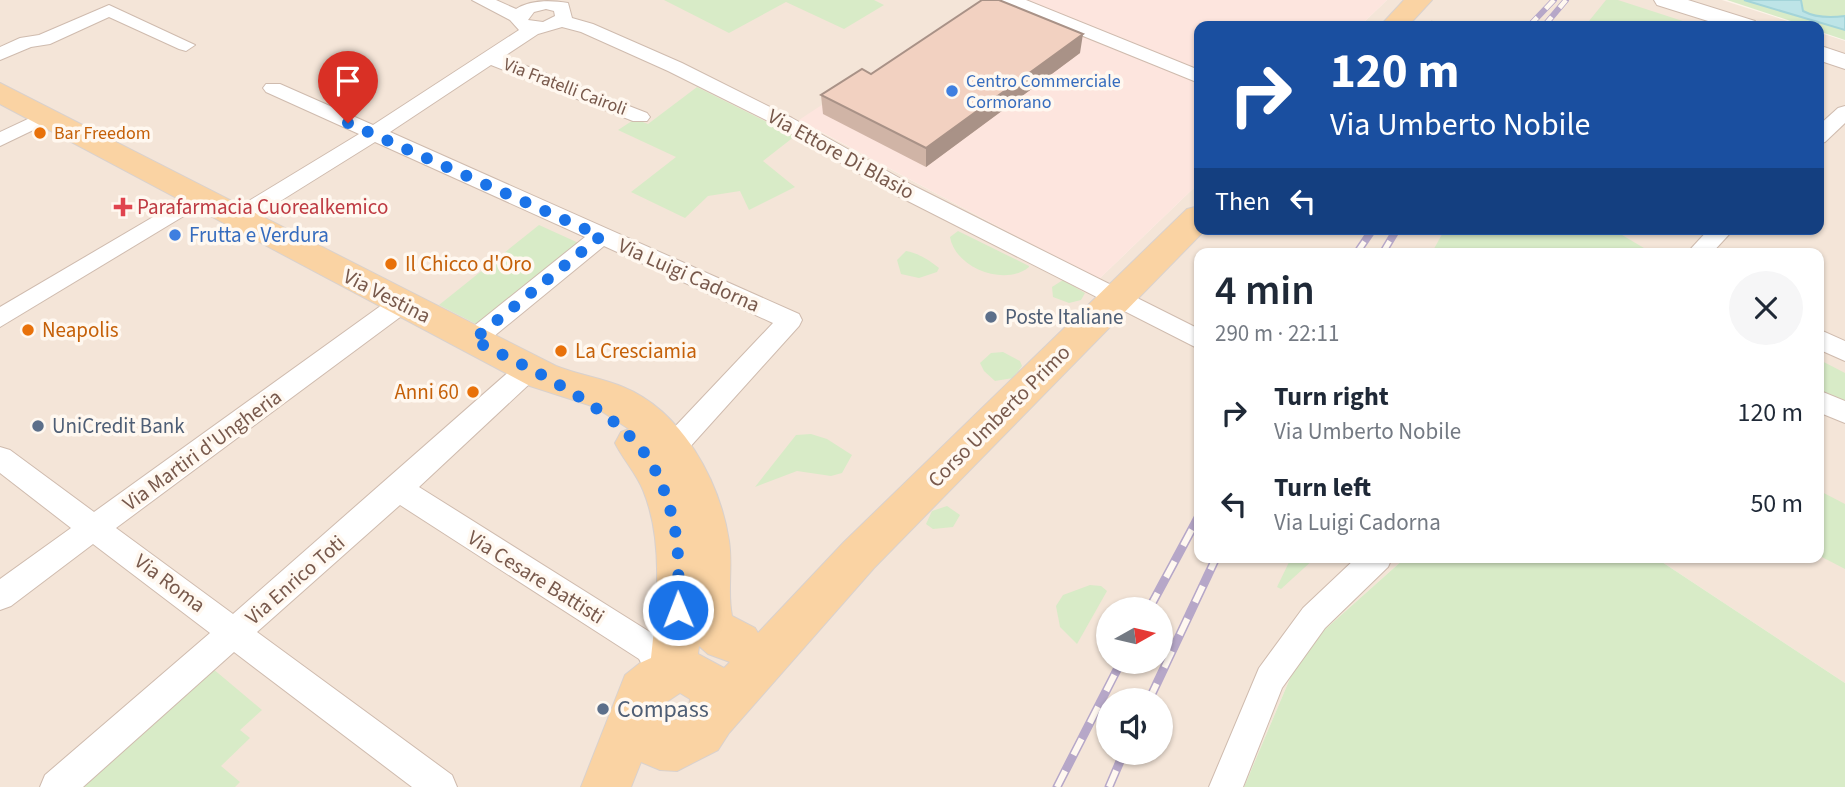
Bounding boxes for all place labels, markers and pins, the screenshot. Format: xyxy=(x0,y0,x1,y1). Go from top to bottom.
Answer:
pin xyxy=(318,51,378,123)
place label: Centro Commerciale Cormorano xyxy=(966,69,1121,115)
marker: Centro Commerciale Cormorano xyxy=(944,83,960,99)
place label: Bar Freedom xyxy=(54,121,151,146)
marker: Bar Freedom xyxy=(32,125,48,141)
place label: Parafarmacia Cuorealkemico xyxy=(137,192,388,222)
marker: Parafarmacia Cuorealkemico xyxy=(115,199,131,215)
place label: Frutta e Verdura xyxy=(189,220,329,250)
marker: Frutta e Verdura xyxy=(167,227,183,243)
place label: Il Chicco d'Oro xyxy=(405,249,532,279)
marker: Il Chicco d'Oro xyxy=(383,256,399,272)
place label: Poste Italiane xyxy=(1005,302,1123,332)
marker: Poste Italiane xyxy=(983,309,999,325)
place label: Neapolis xyxy=(42,315,119,345)
marker: Neapolis xyxy=(20,322,36,338)
place label: La Cresciamia xyxy=(575,336,697,366)
marker: La Cresciamia xyxy=(553,343,569,359)
place label: Anni 60 xyxy=(394,377,459,407)
marker: Anni 60 xyxy=(465,384,481,400)
place label: UniCredit Bank xyxy=(52,411,185,441)
marker: UniCredit Bank xyxy=(30,418,46,434)
place label: Compass xyxy=(617,692,709,727)
marker: Compass xyxy=(595,701,611,717)

